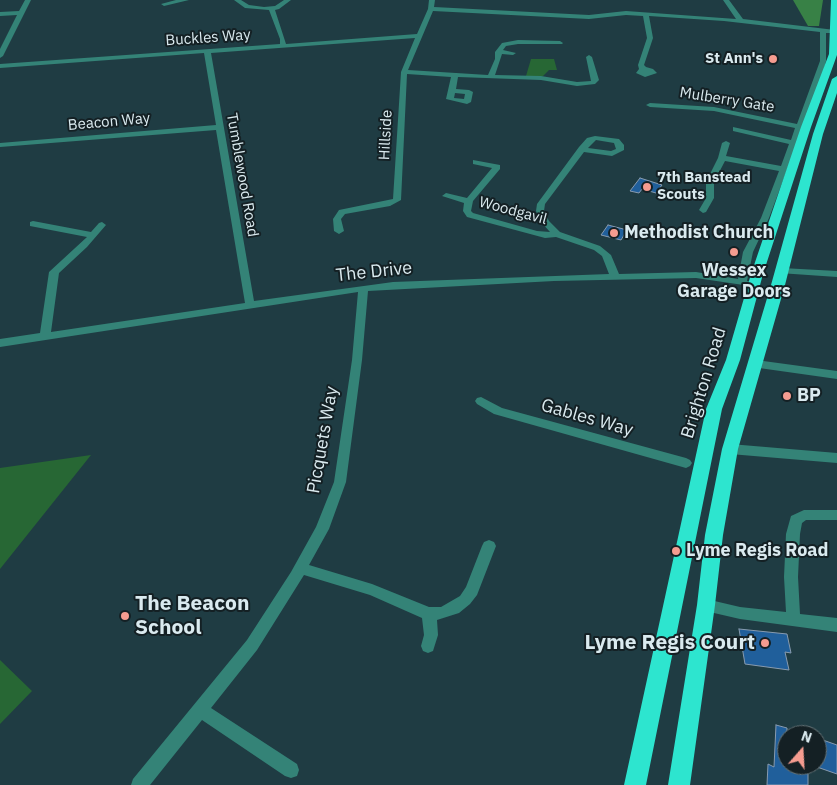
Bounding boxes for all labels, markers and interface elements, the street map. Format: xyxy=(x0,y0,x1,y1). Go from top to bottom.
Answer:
street label: Buckles Way xyxy=(165,26,251,50)
place label: St Ann's xyxy=(705,50,763,68)
marker: St Ann's xyxy=(767,53,779,65)
street label: Mulberry Gate xyxy=(678,84,776,116)
street label: Beacon Way xyxy=(67,109,151,135)
street label: Hillside xyxy=(376,109,396,161)
street label: Tumblewood Road xyxy=(222,112,262,238)
place label: 7th Banstead Scouts xyxy=(657,169,751,204)
marker: 7th Banstead Scouts xyxy=(641,181,653,193)
street label: Woodgavil xyxy=(477,193,549,229)
place label: Methodist Church xyxy=(624,222,773,244)
marker: Methodist Church xyxy=(608,227,620,239)
marker: Wessex Garage Doors xyxy=(728,246,740,258)
street label: The Drive xyxy=(335,257,413,287)
place label: Wessex Garage Doors xyxy=(677,260,791,302)
street label: Brighton Road xyxy=(677,325,731,441)
street label: Picquets Way xyxy=(303,385,343,495)
place label: BP xyxy=(797,385,821,407)
marker: BP xyxy=(781,390,793,402)
street label: Gables Way xyxy=(538,395,636,441)
place label: Lyme Regis Road xyxy=(686,540,829,562)
marker: Lyme Regis Road xyxy=(670,545,682,557)
place label: The Beacon School xyxy=(135,591,249,641)
marker: The Beacon School xyxy=(119,610,131,622)
place label: Lyme Regis Court xyxy=(584,630,755,656)
marker: Lyme Regis Court xyxy=(759,637,771,649)
north arrow xyxy=(777,725,827,775)
text: N xyxy=(799,727,814,747)

